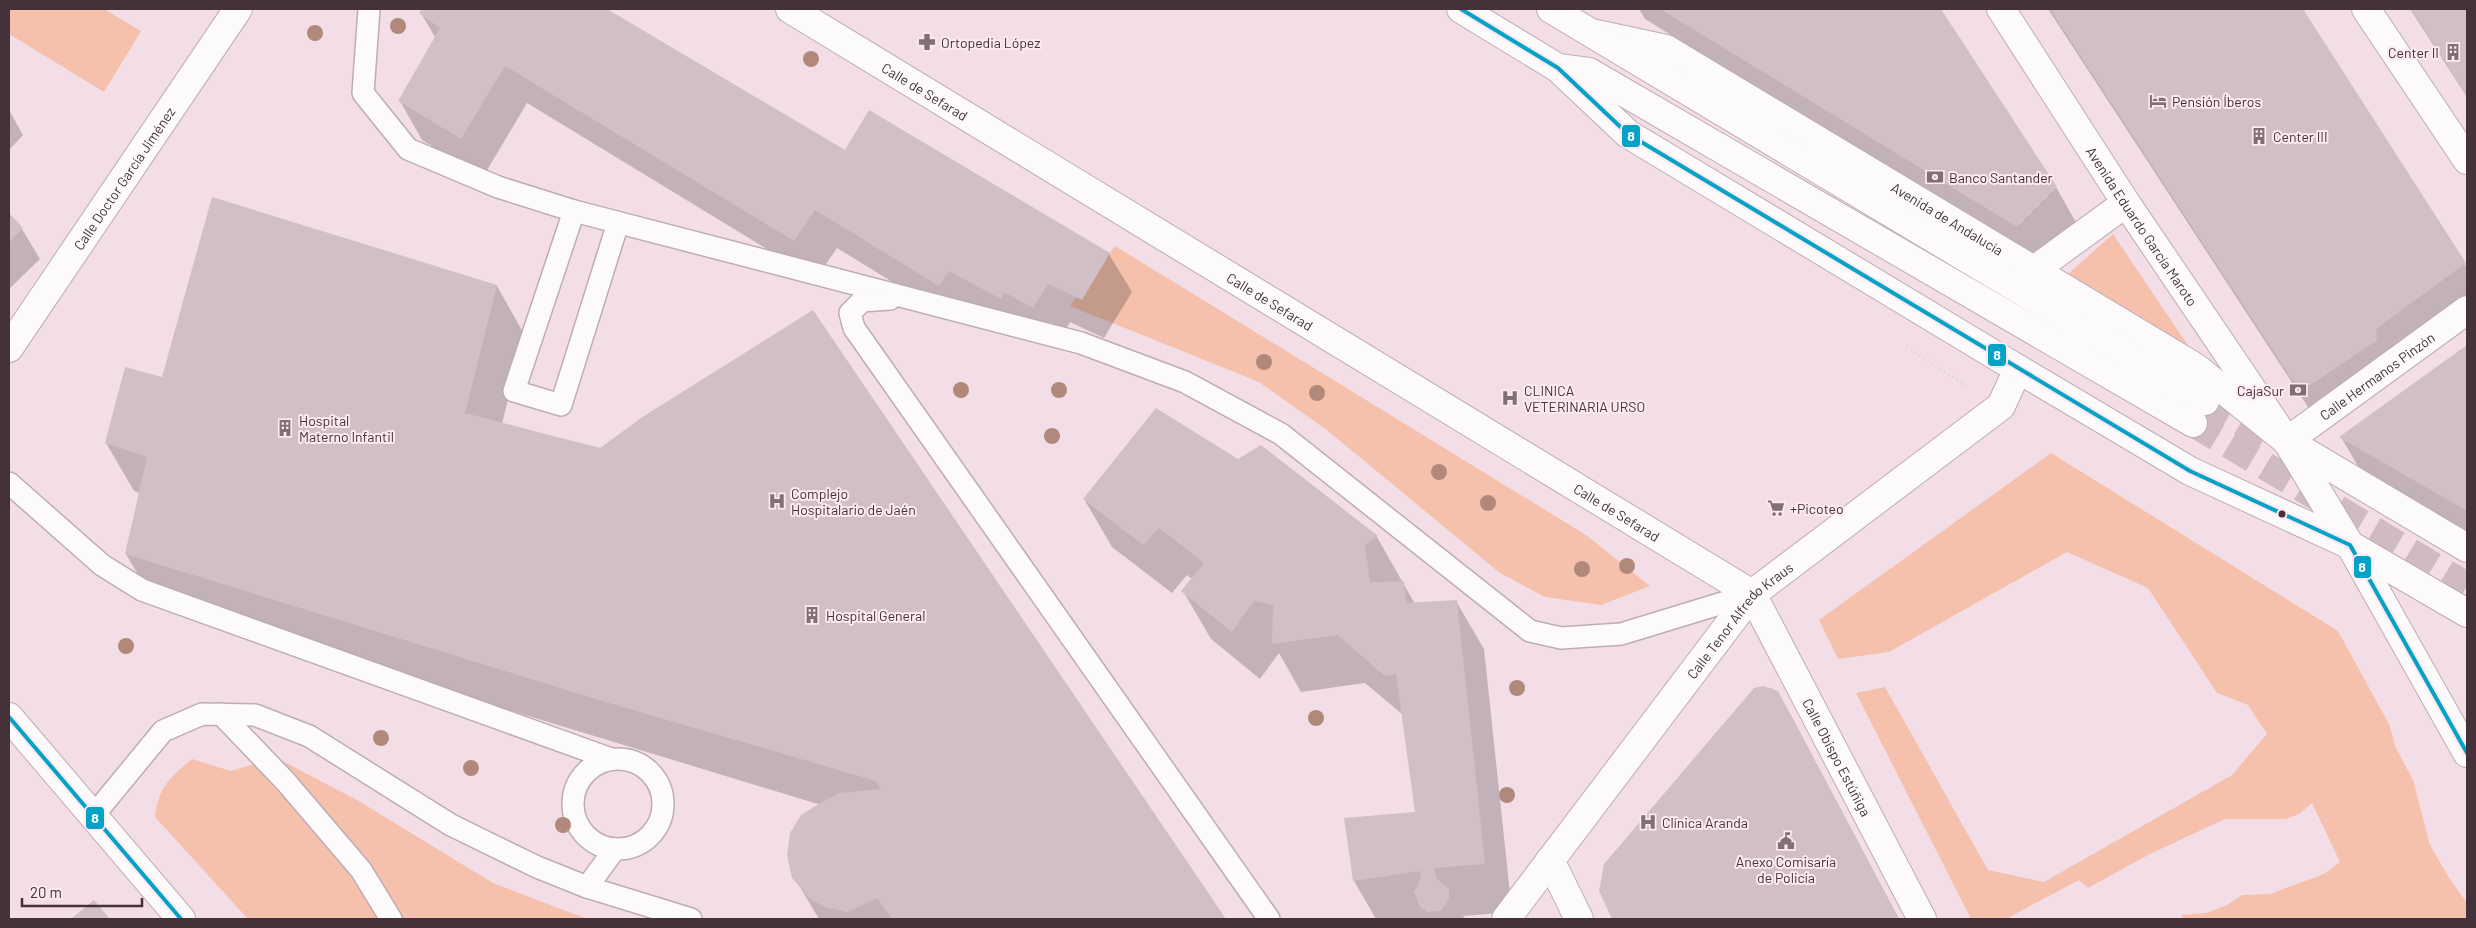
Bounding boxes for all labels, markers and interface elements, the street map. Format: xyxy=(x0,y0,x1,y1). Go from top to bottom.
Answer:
pharmacy icon: Ortopedia López xyxy=(917,32,937,52)
place label: Ortopedia López xyxy=(941,34,1041,51)
building icon: Center II xyxy=(2443,42,2463,62)
place label: Center II xyxy=(2388,44,2439,61)
street label: Calle de Sefarad xyxy=(879,58,971,124)
hotel icon: Pensión Íberos xyxy=(2148,91,2168,111)
place label: Pensión Íberos xyxy=(2172,93,2261,110)
street label: Calle Doctor García Jiménez xyxy=(69,103,178,253)
line badge: 8 xyxy=(1621,124,1641,148)
building icon: Center III xyxy=(2249,126,2269,146)
text: 8 xyxy=(1627,127,1635,144)
place label: Center III xyxy=(2273,128,2328,145)
street label: Avenida Eduardo García Maroto xyxy=(2083,143,2201,309)
bank icon: Banco Santander xyxy=(1925,167,1945,187)
place label: Banco Santander xyxy=(1949,169,2053,186)
street label: Avenida de Andalucía xyxy=(1888,178,2007,258)
street label: Calle de Sefarad xyxy=(1224,268,1316,334)
street label: Calle Hermanos Pinzón xyxy=(2316,328,2438,423)
line badge: 8 xyxy=(1987,343,2007,367)
text: 8 xyxy=(1993,346,2001,363)
bank icon: CajaSur xyxy=(2288,380,2308,400)
place label: CLINICA VETERINARIA URSO xyxy=(1524,382,1645,415)
place label: CajaSur xyxy=(2237,382,2284,399)
hospital icon: CLINICA VETERINARIA URSO xyxy=(1500,388,1520,408)
place label: Hospital Materno Infantil xyxy=(299,412,394,445)
building icon: Hospital Materno Infantil xyxy=(275,418,295,438)
street label: Calle de Sefarad xyxy=(1571,479,1663,545)
place label: Complejo Hospitalario de Jaén xyxy=(791,485,916,518)
hospital icon: Complejo Hospitalario de Jaén xyxy=(767,491,787,511)
supermarket icon: +Picoteo xyxy=(1766,498,1786,518)
place label: +Picoteo xyxy=(1790,500,1844,517)
unlabelled marker xyxy=(2277,509,2287,519)
line badge: 8 xyxy=(2353,555,2372,579)
street label: Calle Tenor Alfredo Kraus xyxy=(1683,558,1796,682)
text: 8 xyxy=(2358,558,2366,575)
building icon: Hospital General xyxy=(802,605,822,625)
place label: Hospital General xyxy=(826,607,925,624)
street label: Calle Obispo Estúñiga xyxy=(1799,695,1875,819)
line badge: 8 xyxy=(85,806,105,830)
text: 8 xyxy=(91,809,99,826)
hospital icon: Clínica Aranda xyxy=(1638,812,1658,832)
place label: Clínica Aranda xyxy=(1662,814,1748,831)
public building icon: Anexo Comisaría de Policía xyxy=(1776,831,1796,851)
place label: Anexo Comisaría de Policía xyxy=(1736,853,1836,886)
scale bar xyxy=(22,876,142,908)
text: 20 m xyxy=(30,883,62,901)

